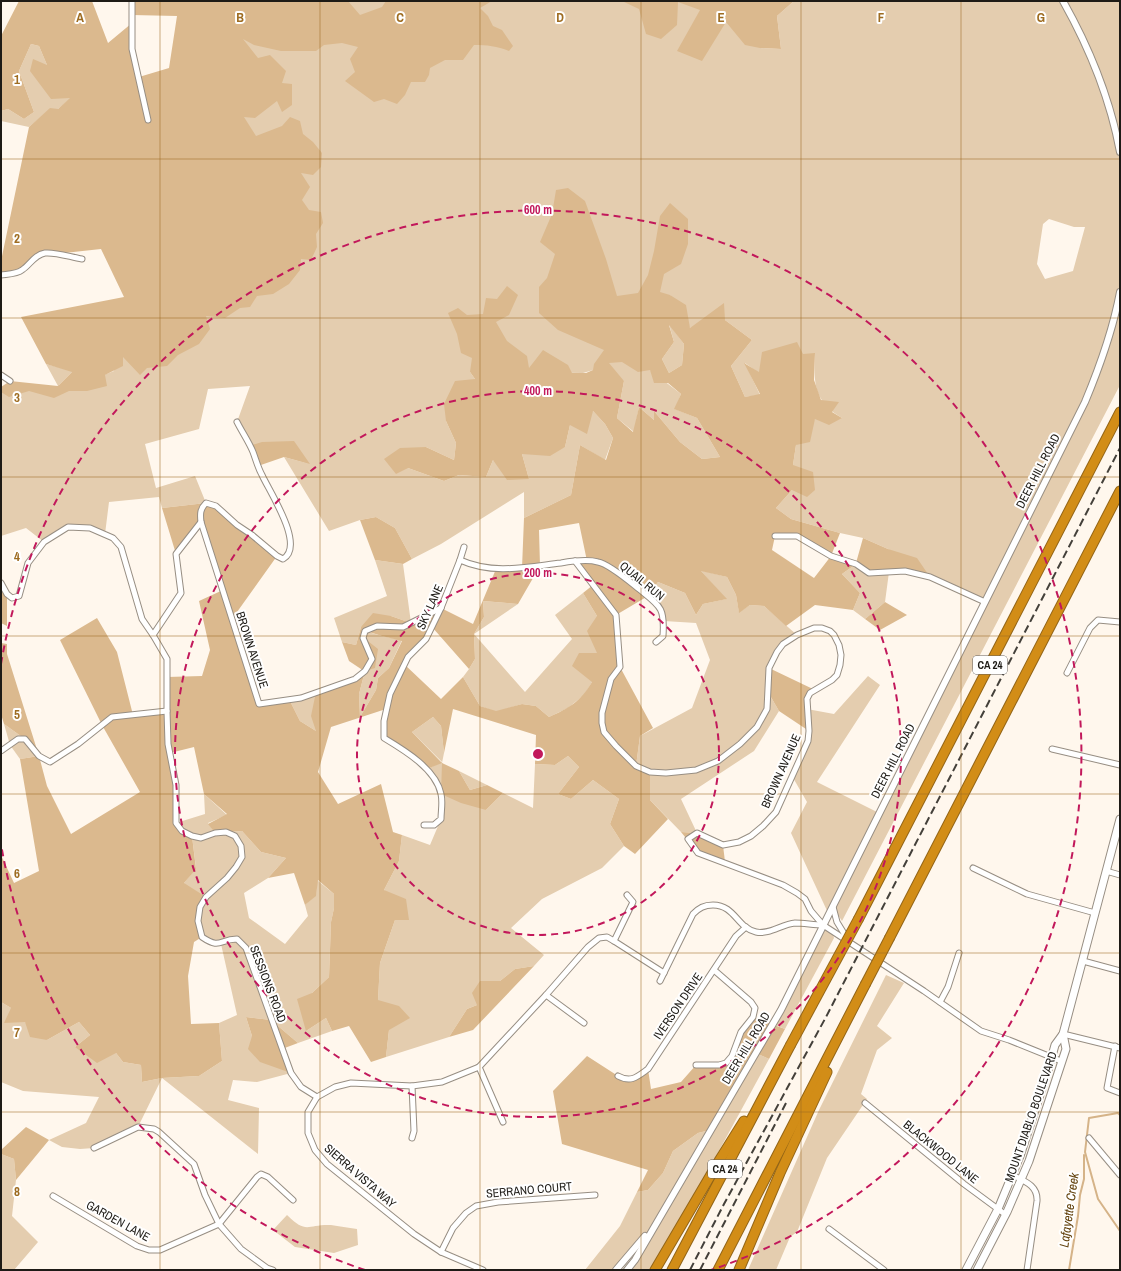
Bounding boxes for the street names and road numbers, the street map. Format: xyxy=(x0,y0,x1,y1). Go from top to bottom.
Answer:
street label: DEER HILL ROAD xyxy=(1012,431,1064,511)
street label: QUAIL RUN xyxy=(616,558,668,604)
street label: SKY LANE xyxy=(413,582,447,632)
street label: BROWN AVENUE xyxy=(232,610,272,690)
road number: CA 24 xyxy=(973,656,1007,674)
street label: DEER HILL ROAD xyxy=(867,721,919,801)
street label: BROWN AVENUE xyxy=(757,731,805,811)
street label: SESSIONS ROAD xyxy=(246,943,290,1025)
street label: IVERSON DRIVE xyxy=(650,970,706,1042)
street label: DEER HILL ROAD xyxy=(718,1009,774,1087)
street label: MOUNT DIABLO BOULEVARD xyxy=(1001,1049,1061,1185)
street label: BLACKWOOD LANE xyxy=(900,1117,982,1187)
street label: SIERRA VISTA WAY xyxy=(321,1140,400,1212)
road number: CA 24 xyxy=(708,1160,742,1178)
street label: SERRANO COURT xyxy=(485,1178,573,1202)
street label: GARDEN LANE xyxy=(83,1197,153,1245)

